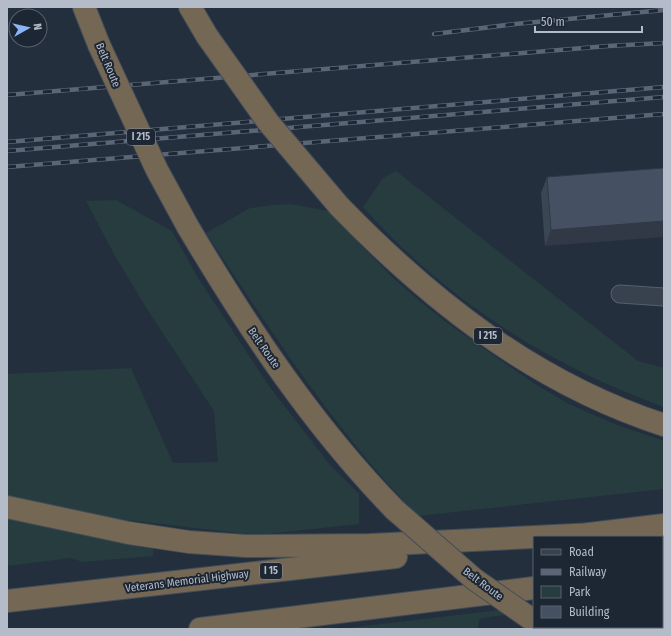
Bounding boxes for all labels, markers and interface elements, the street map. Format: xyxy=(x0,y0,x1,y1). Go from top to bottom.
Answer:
north arrow xyxy=(8,8,48,48)
scale bar xyxy=(535,8,642,34)
text: 50 m xyxy=(541,15,565,29)
text: N xyxy=(31,23,44,31)
street label: Belt Route xyxy=(93,41,123,89)
road number: I 215 xyxy=(127,129,155,145)
street label: Belt Route xyxy=(245,325,283,371)
road number: I 215 xyxy=(474,328,502,344)
legend xyxy=(533,536,663,628)
text: Road xyxy=(569,545,594,559)
road number: I 15 xyxy=(260,563,282,579)
street label: Belt Route xyxy=(460,565,506,603)
text: Railway xyxy=(569,565,607,579)
street label: Veterans Memorial Highway xyxy=(125,567,249,595)
text: Park xyxy=(569,585,591,599)
text: Building xyxy=(569,605,610,619)

